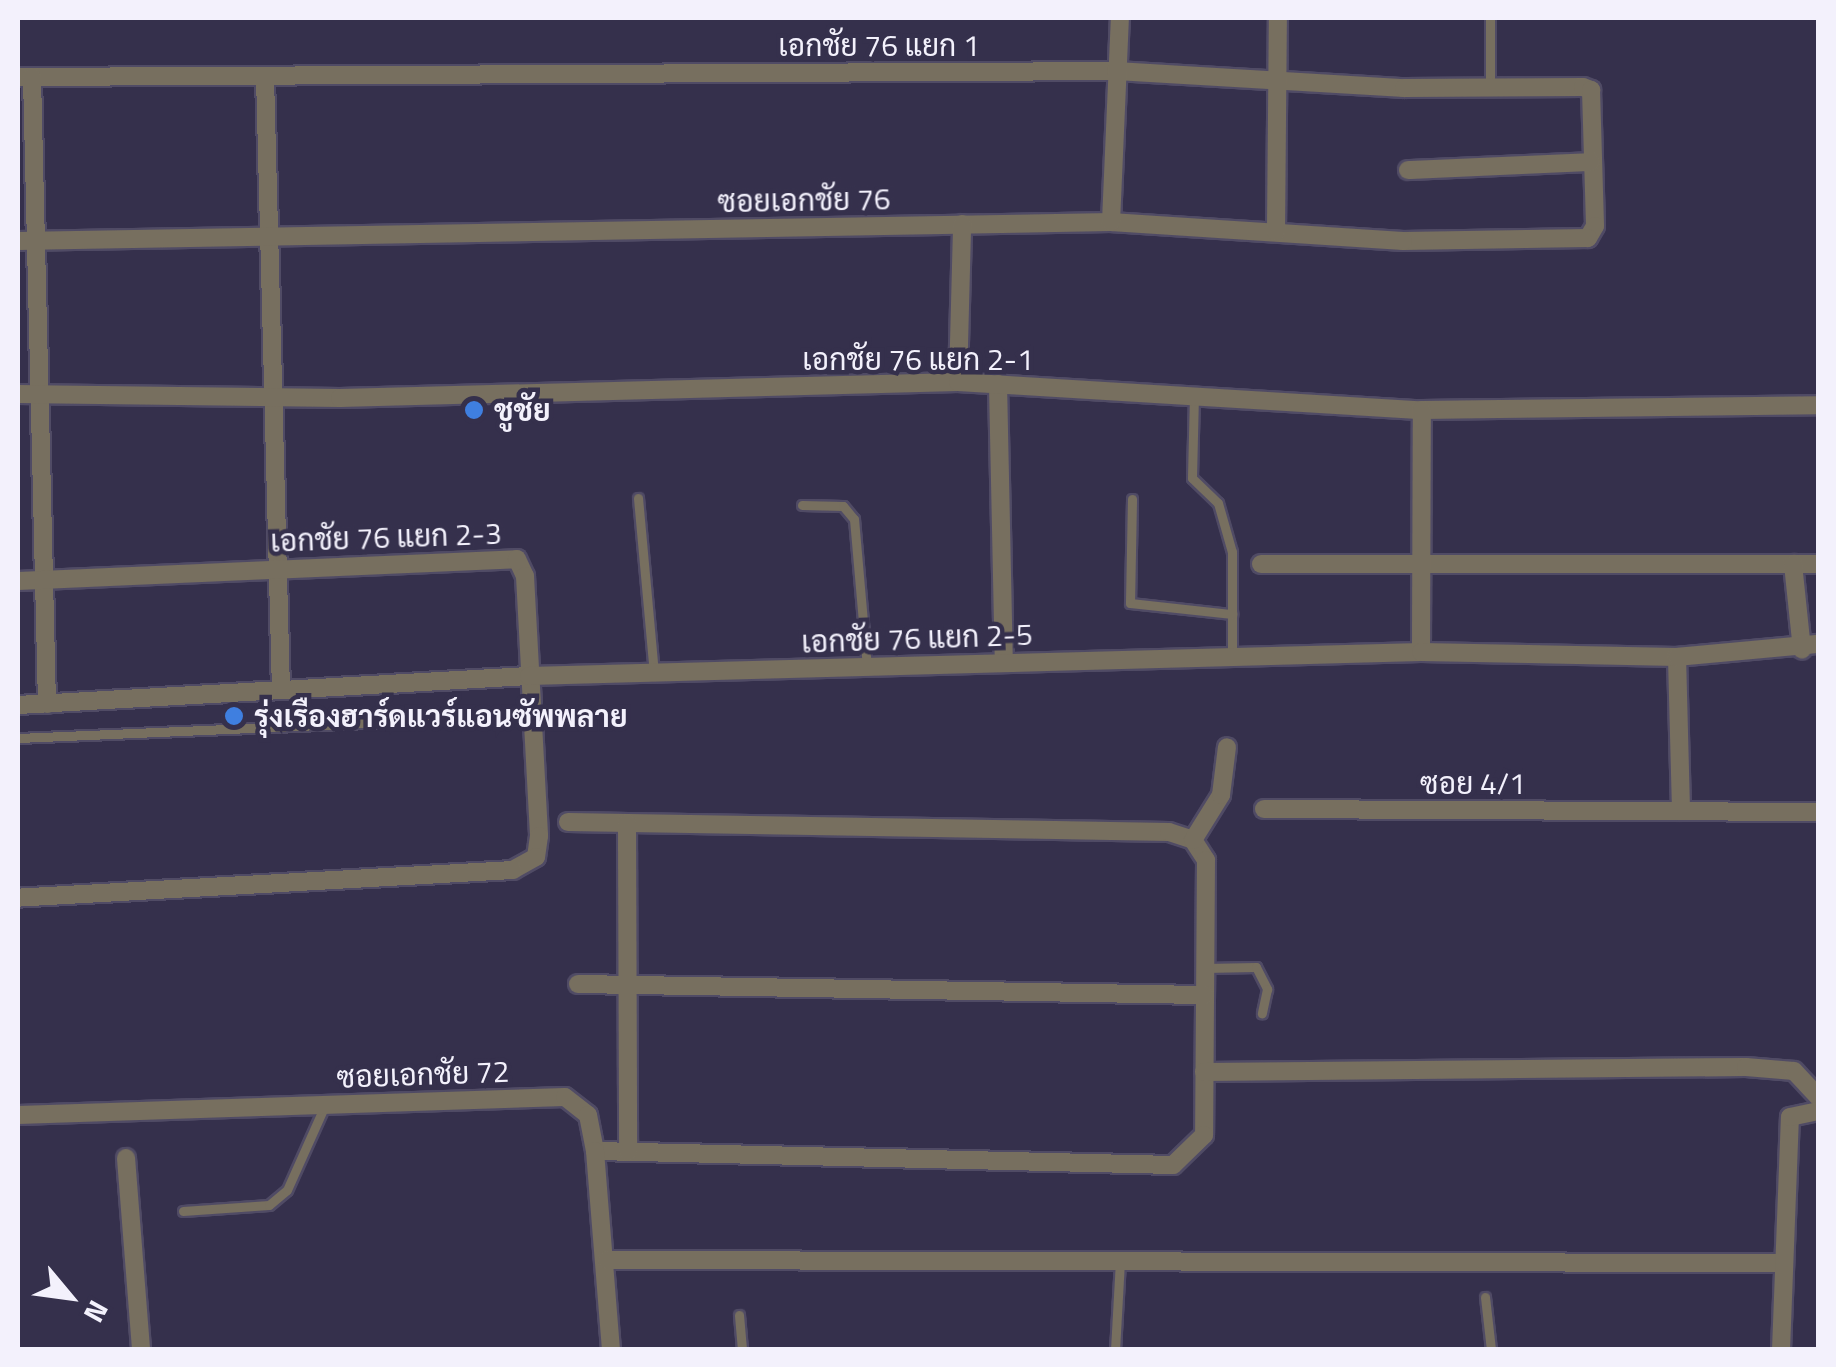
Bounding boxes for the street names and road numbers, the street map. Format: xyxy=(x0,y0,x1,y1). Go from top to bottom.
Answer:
street label: เอกชัย 76 แยก 1 xyxy=(778,27,980,63)
street label: ซอยเอกชัย 76 xyxy=(717,180,891,220)
street label: เอกชัย 76 แยก 2-1 xyxy=(802,341,1034,377)
street label: เอกชัย 76 แยก 2-3 xyxy=(270,515,502,559)
street label: เอกชัย 76 แยก 2-5 xyxy=(801,616,1033,660)
street label: ซอย 4/1 xyxy=(1420,765,1526,801)
street label: ซอยเอกชัย 72 xyxy=(336,1053,510,1095)

